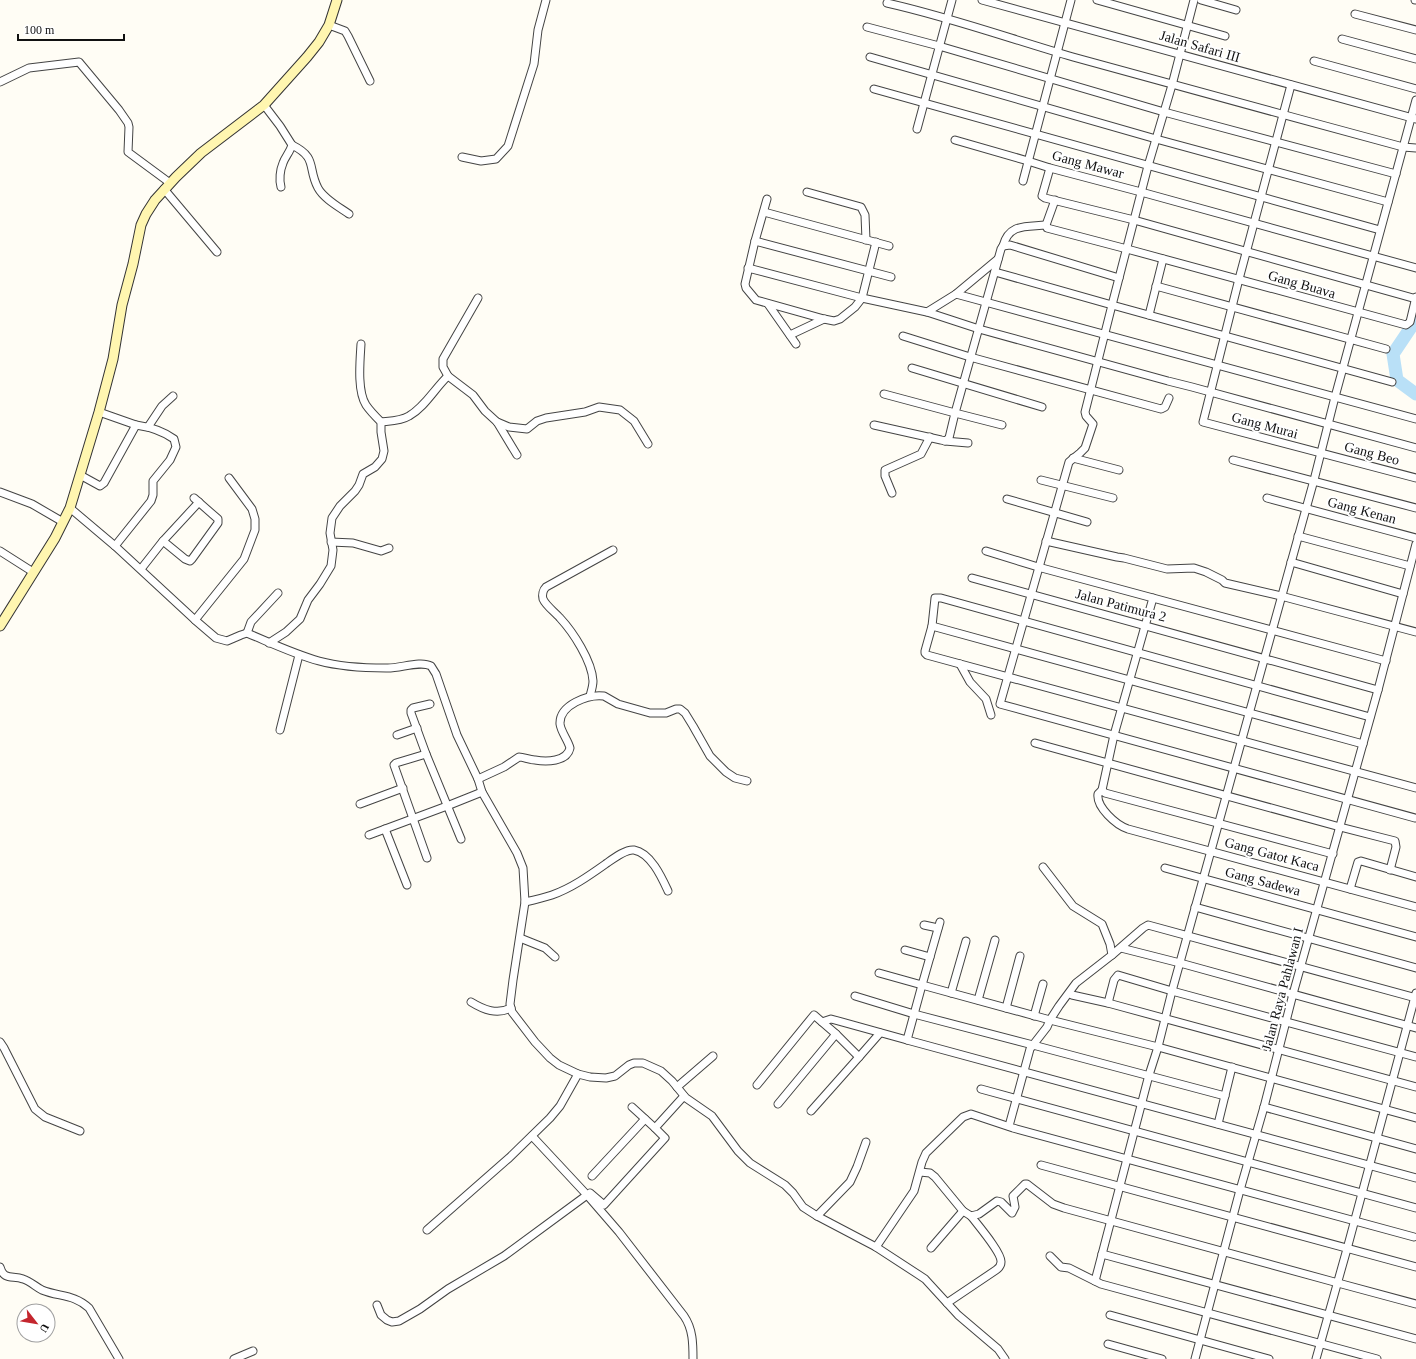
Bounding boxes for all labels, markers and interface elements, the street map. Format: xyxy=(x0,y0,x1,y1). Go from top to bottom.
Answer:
scale bar xyxy=(18,16,124,42)
text: 100 m xyxy=(24,23,55,37)
street label: Jalan Safari III xyxy=(1158,28,1242,65)
street label: Gang Mawar xyxy=(1050,148,1126,181)
street label: Gang Buava xyxy=(1266,268,1338,301)
street label: Gang Murai xyxy=(1230,409,1300,442)
street label: Gang Beo xyxy=(1343,439,1401,468)
street label: Gang Kenan xyxy=(1326,494,1398,527)
street label: Jalan Patimura 2 xyxy=(1074,586,1168,625)
street label: Gang Gatot Kaca xyxy=(1223,835,1322,875)
street label: Gang Sadewa xyxy=(1224,864,1303,899)
street label: Jalan Raya Pahlawan I xyxy=(1259,925,1306,1052)
north arrow xyxy=(16,1303,56,1343)
text: U xyxy=(37,1322,52,1335)

